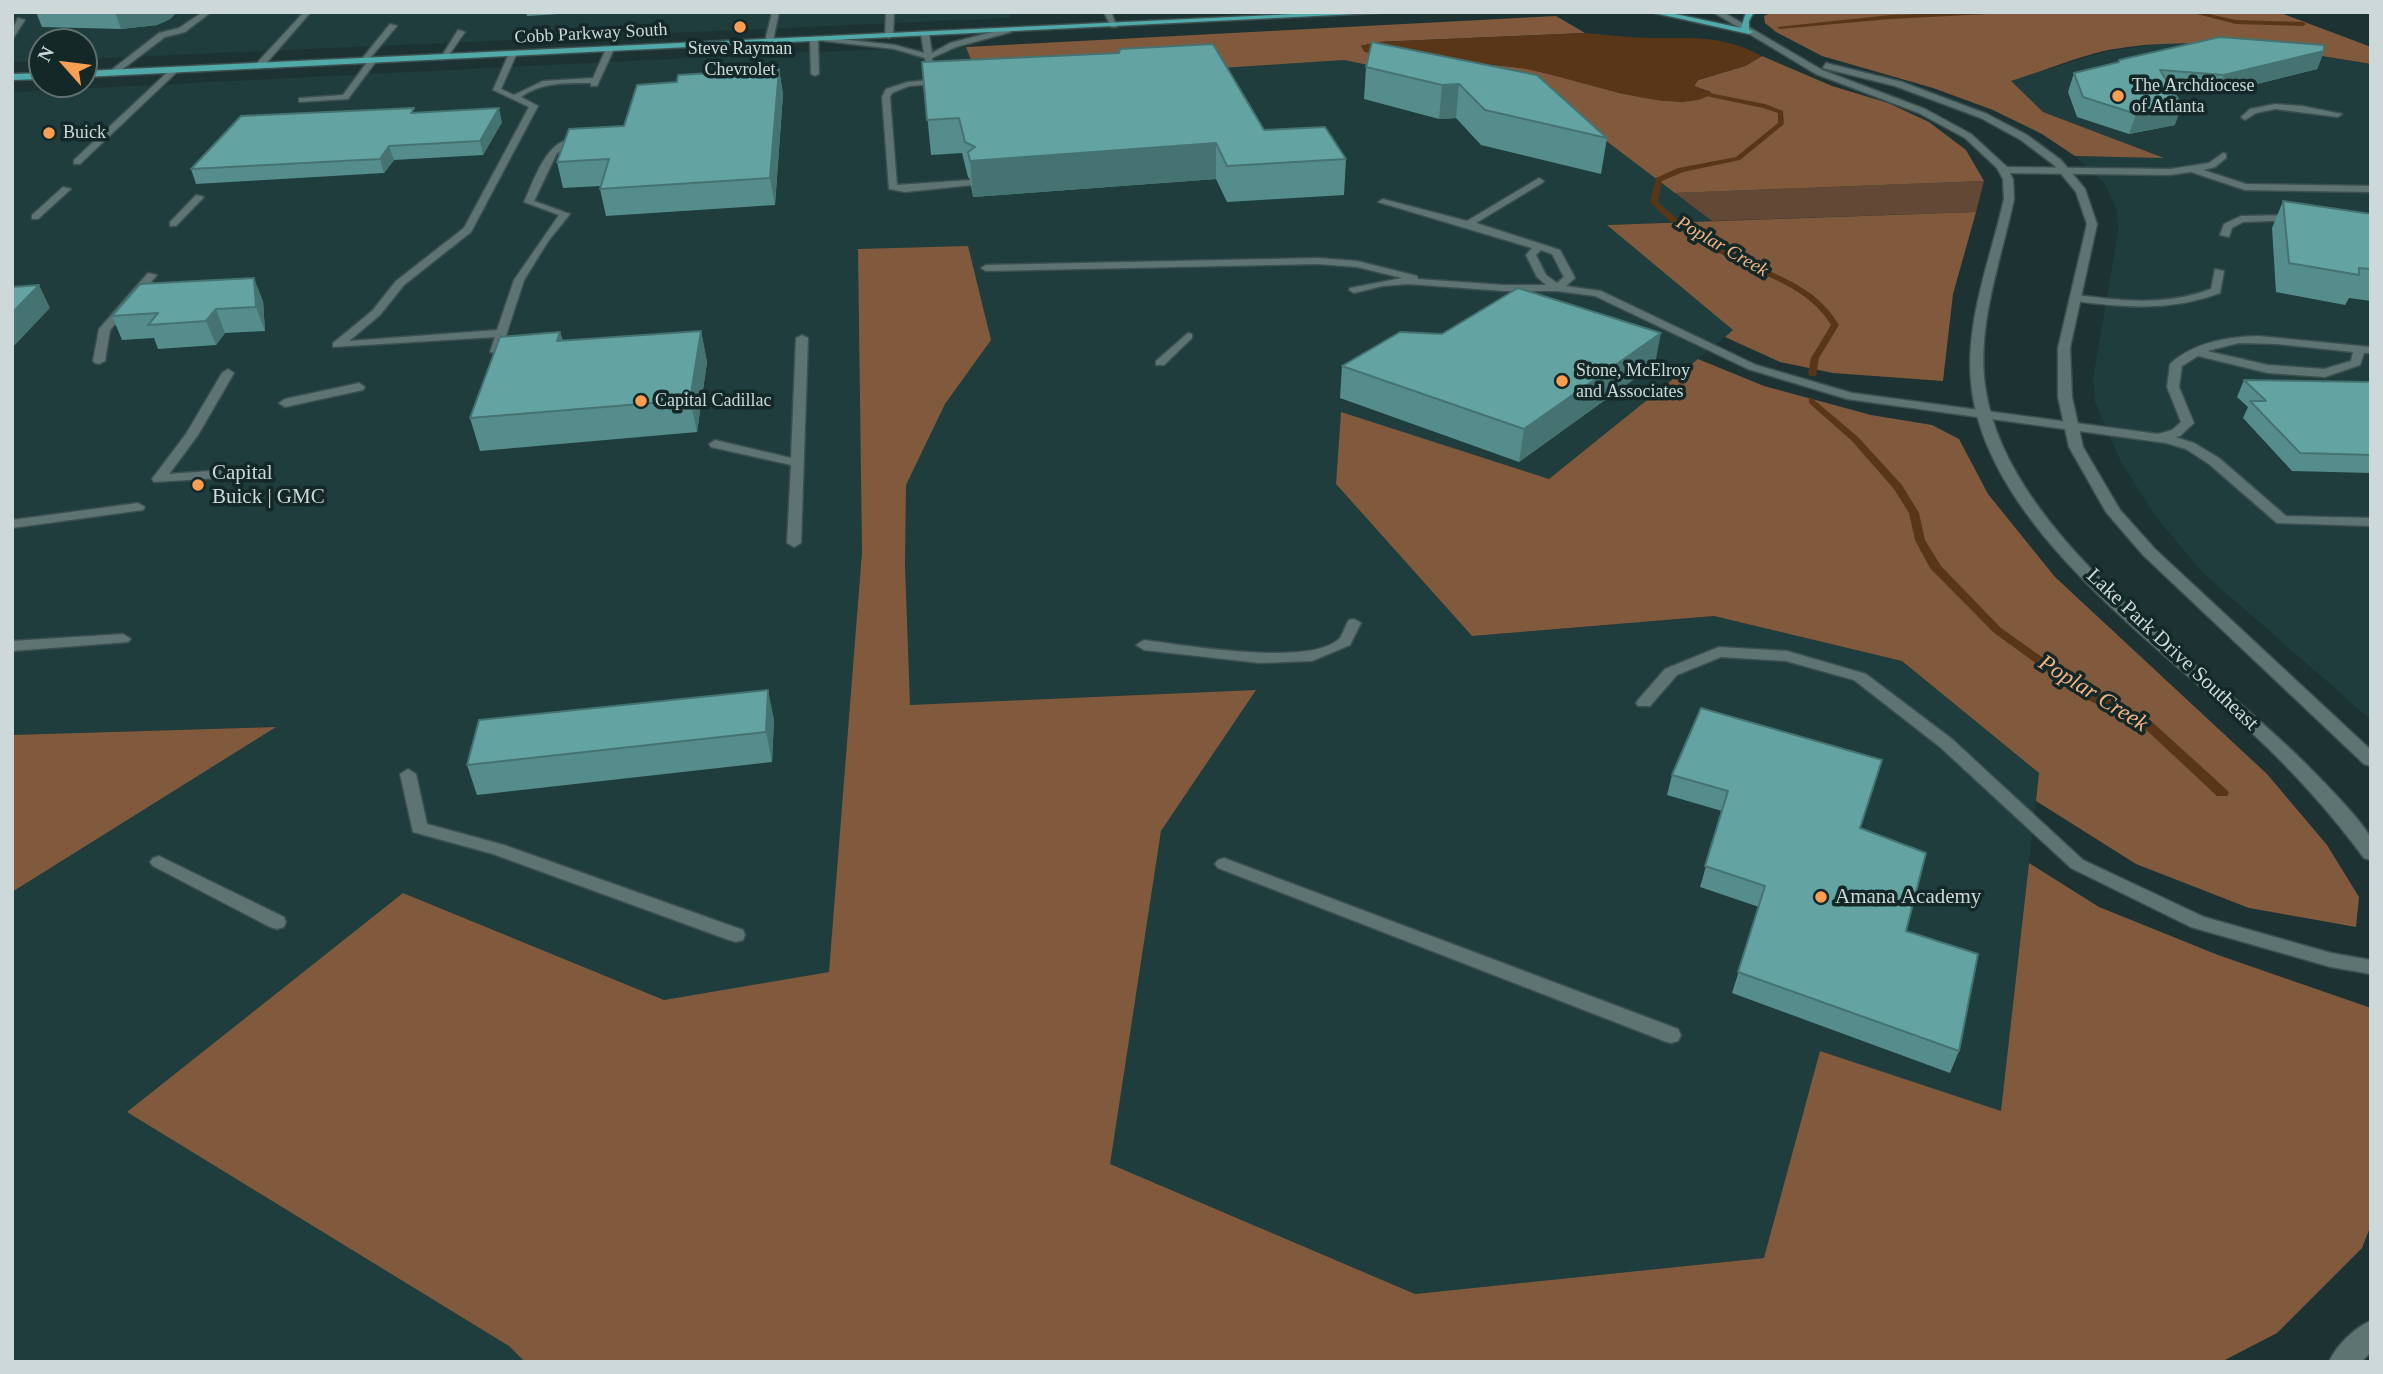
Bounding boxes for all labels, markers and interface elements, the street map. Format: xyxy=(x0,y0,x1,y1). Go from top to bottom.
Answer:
street label: Cobb Parkway South xyxy=(514,19,668,49)
marker: Steve Rayman Chevrolet xyxy=(732,19,748,35)
north arrow xyxy=(28,28,98,98)
place label: Steve Rayman Chevrolet xyxy=(688,38,792,80)
text: N xyxy=(33,43,58,65)
place label: The Archdiocese of Atlanta xyxy=(2132,75,2254,118)
marker: The Archdiocese of Atlanta xyxy=(2110,88,2126,104)
place label: Buick xyxy=(63,122,106,144)
marker: Buick xyxy=(41,125,57,141)
water label: Poplar Creek xyxy=(1672,212,1772,282)
place label: Stone, McElroy and Associates xyxy=(1576,360,1690,402)
marker: Stone, McElroy and Associates xyxy=(1554,373,1570,389)
place label: Capital Cadillac xyxy=(655,390,771,412)
marker: Capital Cadillac xyxy=(633,393,649,409)
place label: Capital Buick | GMC xyxy=(212,460,325,510)
marker: Capital Buick | GMC xyxy=(190,477,206,493)
street label: Lake Park Drive Southeast xyxy=(2081,564,2263,736)
water label: Poplar Creek xyxy=(2033,650,2153,738)
place label: Amana Academy xyxy=(1835,884,1981,910)
marker: Amana Academy xyxy=(1813,889,1829,905)

